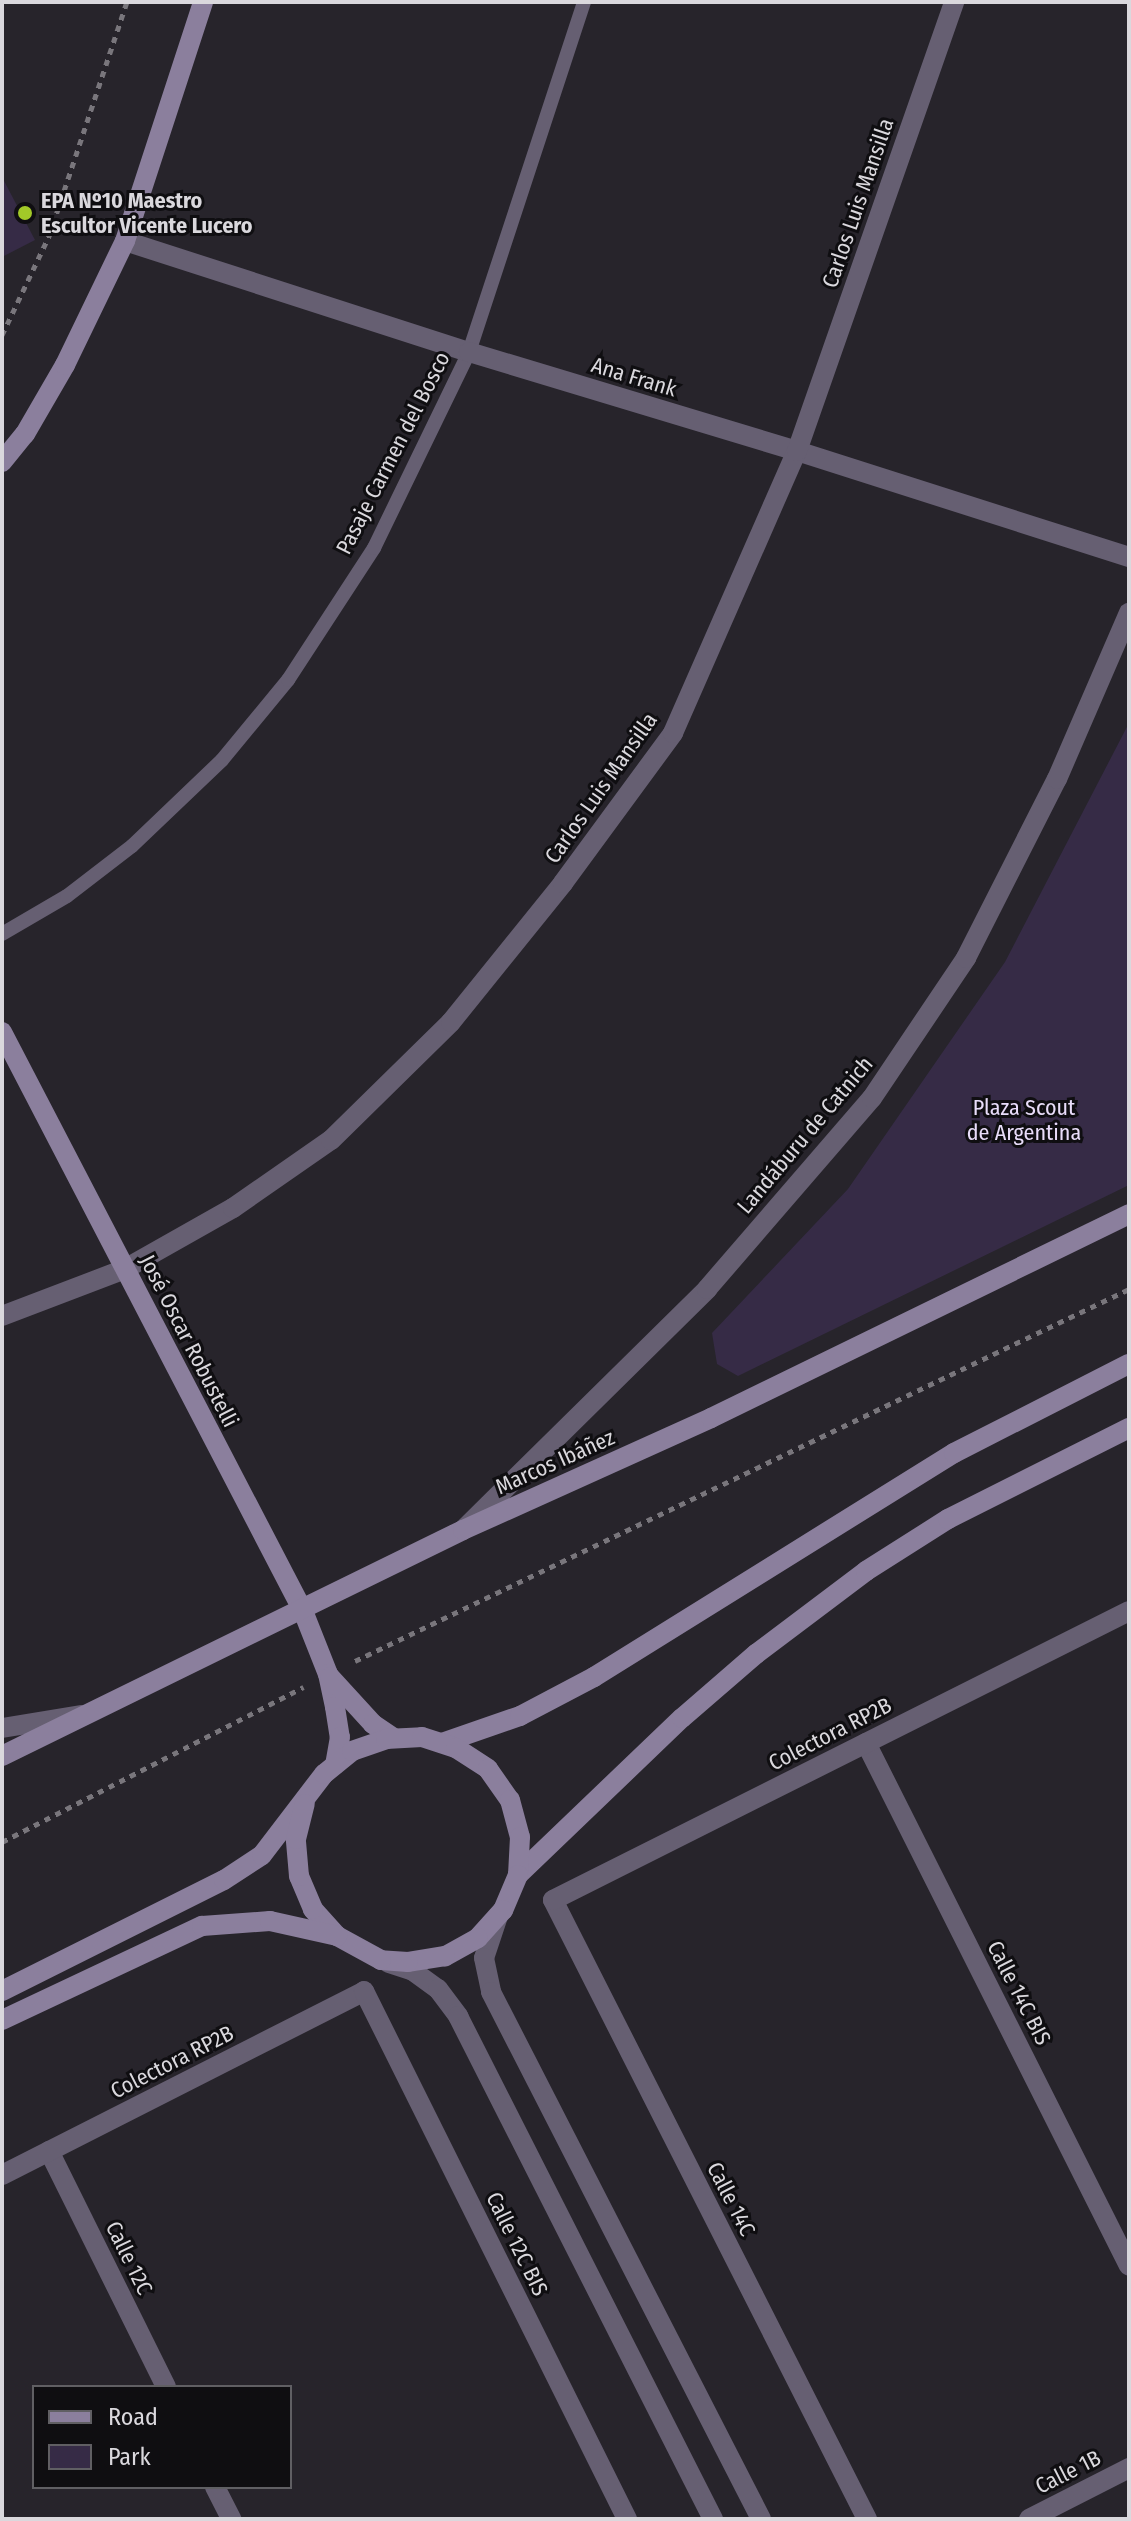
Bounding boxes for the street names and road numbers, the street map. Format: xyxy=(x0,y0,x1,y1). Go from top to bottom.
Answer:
street label: Carlos Luis Mansilla xyxy=(817,115,899,291)
street label: Pasaje Carmen del Bosco xyxy=(330,347,456,559)
street label: Ana Frank xyxy=(588,352,680,402)
street label: Carlos Luis Mansilla xyxy=(539,708,663,868)
street label: Landáburu de Catnich xyxy=(732,1051,878,1219)
street label: José Oscar Robustelli xyxy=(134,1250,244,1432)
street label: Marcos Ibáñez xyxy=(491,1424,619,1500)
street label: Colectora RP2B xyxy=(764,1692,896,1776)
street label: Calle 14C BIS xyxy=(982,1937,1056,2049)
street label: Colectora RP2B xyxy=(106,2020,238,2104)
street label: Calle 14C xyxy=(701,2158,761,2240)
street label: Calle 12C BIS xyxy=(481,2188,553,2300)
street label: Calle 12C xyxy=(100,2217,158,2299)
street label: Calle 1B xyxy=(1031,2444,1105,2500)

